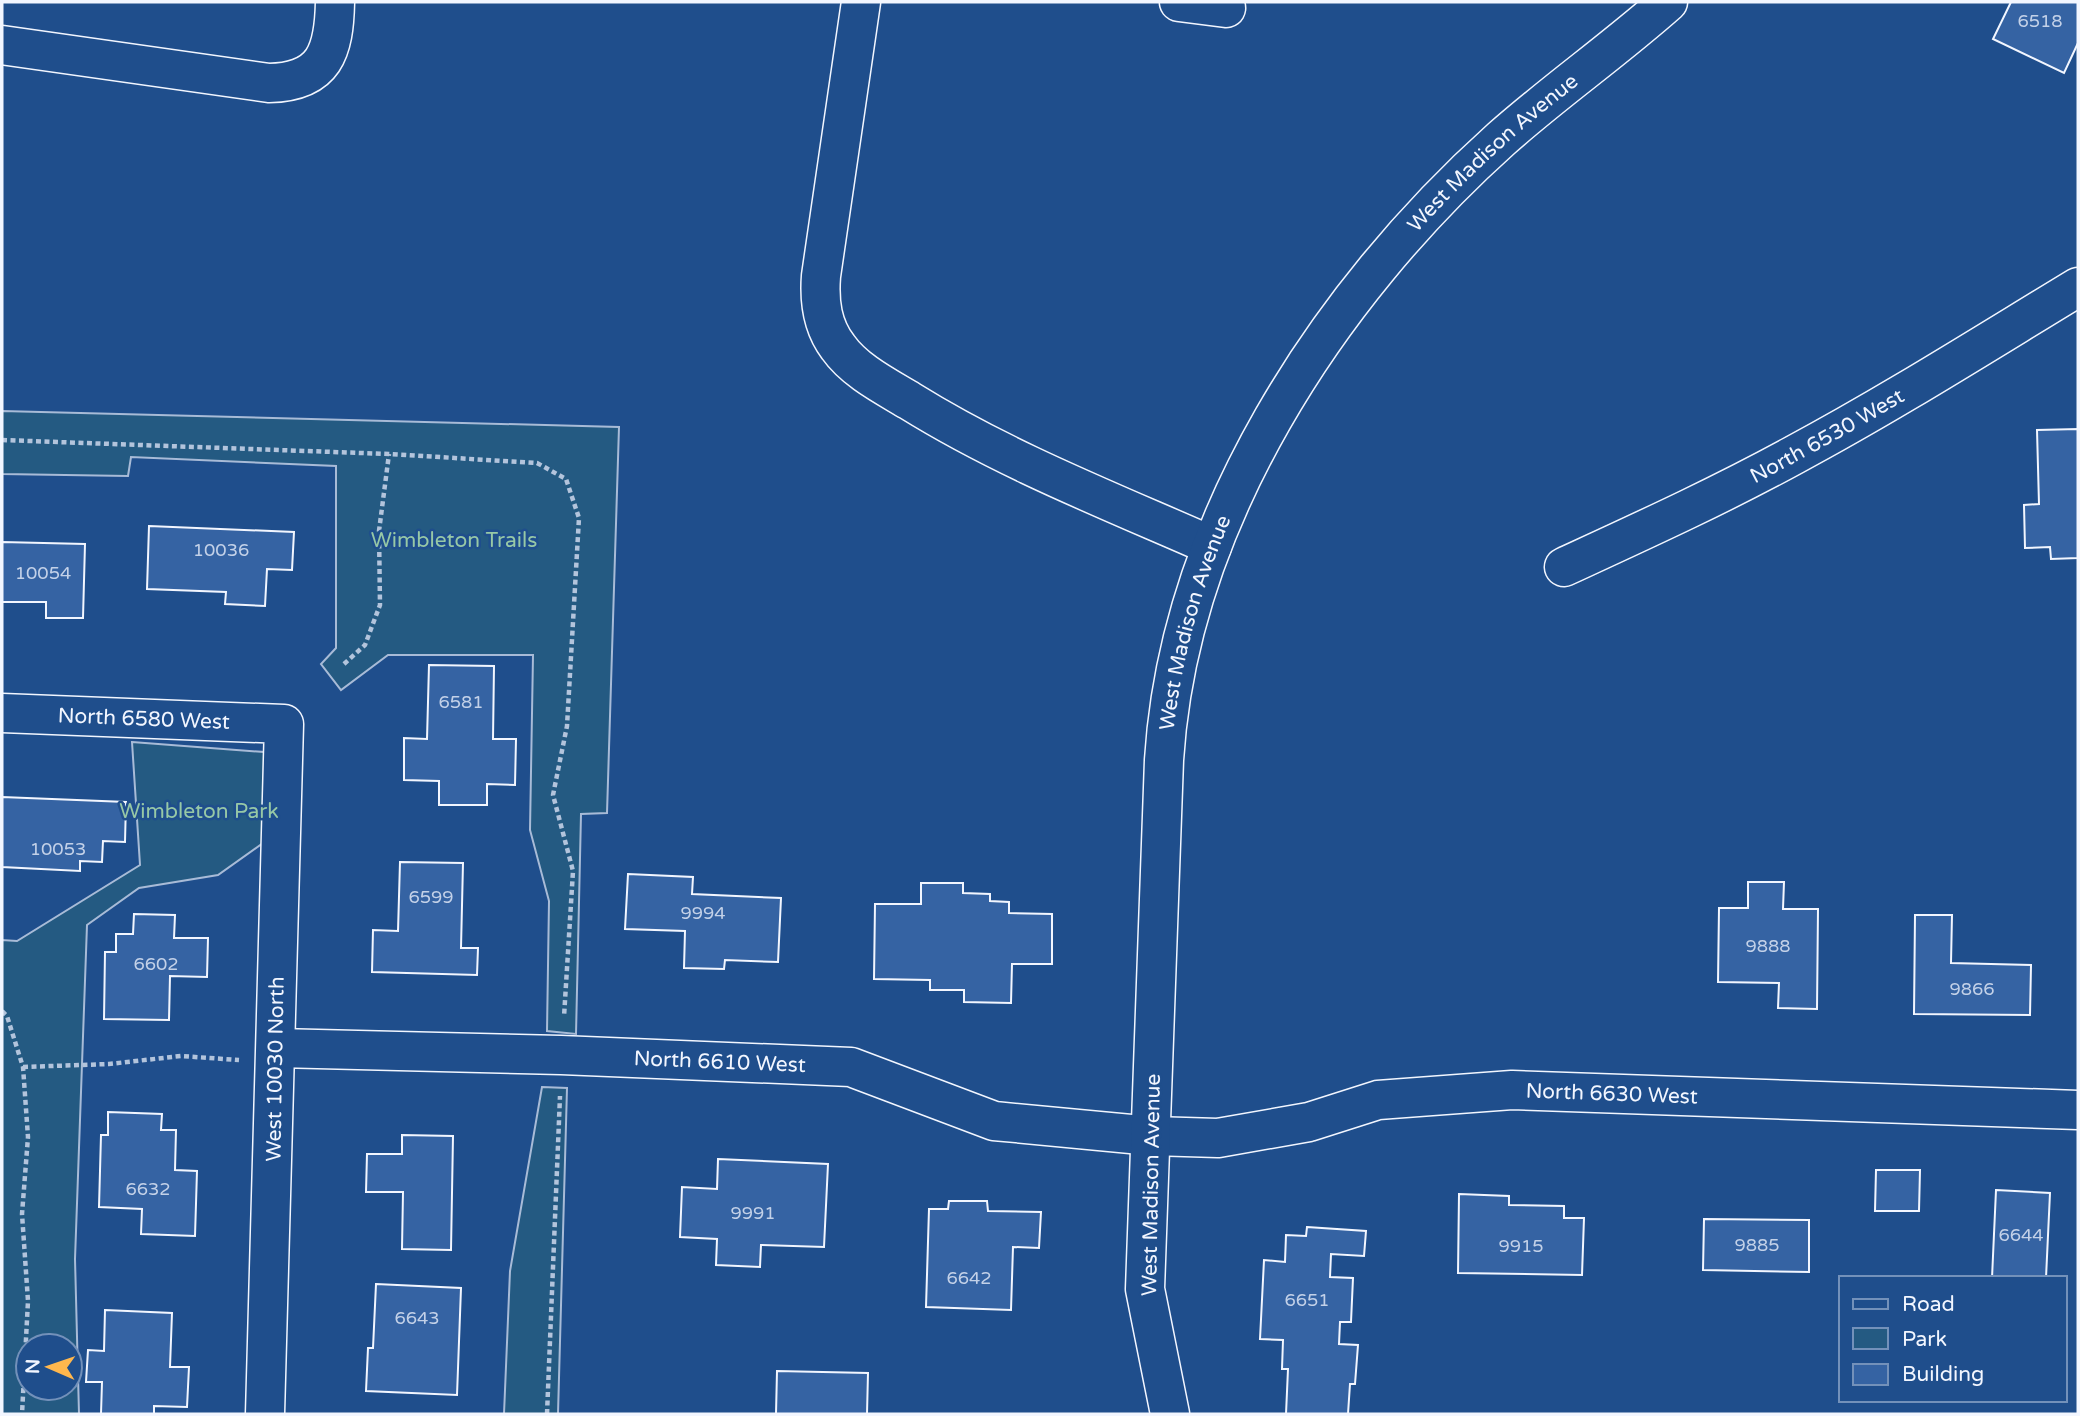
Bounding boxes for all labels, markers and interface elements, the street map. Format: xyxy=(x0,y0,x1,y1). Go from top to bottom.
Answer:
house number: 6518 xyxy=(2017,10,2063,32)
street label: West Madison Avenue xyxy=(1402,69,1583,237)
street label: North 6530 West xyxy=(1746,383,1909,489)
street label: West Madison Avenue xyxy=(1155,511,1236,732)
park label: Wimbleton Trails xyxy=(371,528,537,553)
house number: 10036 xyxy=(193,539,249,561)
house number: 10054 xyxy=(15,562,71,584)
house number: 6581 xyxy=(438,691,484,713)
street label: North 6580 West xyxy=(57,703,230,735)
park label: Wimbleton Park xyxy=(119,799,279,824)
house number: 10053 xyxy=(30,838,86,860)
house number: 6599 xyxy=(408,886,454,908)
house number: 9994 xyxy=(680,902,726,924)
house number: 9888 xyxy=(1745,935,1791,957)
house number: 6602 xyxy=(133,953,179,975)
street label: West 10030 North xyxy=(261,976,290,1162)
house number: 9866 xyxy=(1949,978,1995,1000)
street label: North 6610 West xyxy=(633,1046,806,1078)
street label: West Madison Avenue xyxy=(1137,1073,1166,1296)
street label: North 6630 West xyxy=(1525,1078,1698,1110)
house number: 6632 xyxy=(125,1178,171,1200)
house number: 9991 xyxy=(730,1202,776,1224)
house number: 6644 xyxy=(1998,1224,2044,1246)
house number: 9885 xyxy=(1734,1234,1780,1256)
house number: 9915 xyxy=(1498,1235,1544,1257)
house number: 6642 xyxy=(946,1267,992,1289)
legend xyxy=(1839,1276,2066,1402)
house number: 6651 xyxy=(1284,1289,1330,1311)
text: Road xyxy=(1902,1292,1955,1317)
house number: 6643 xyxy=(394,1307,440,1329)
text: Park xyxy=(1902,1327,1947,1352)
north arrow xyxy=(14,1332,84,1402)
text: N xyxy=(22,1358,44,1374)
text: Building xyxy=(1902,1362,1984,1387)

